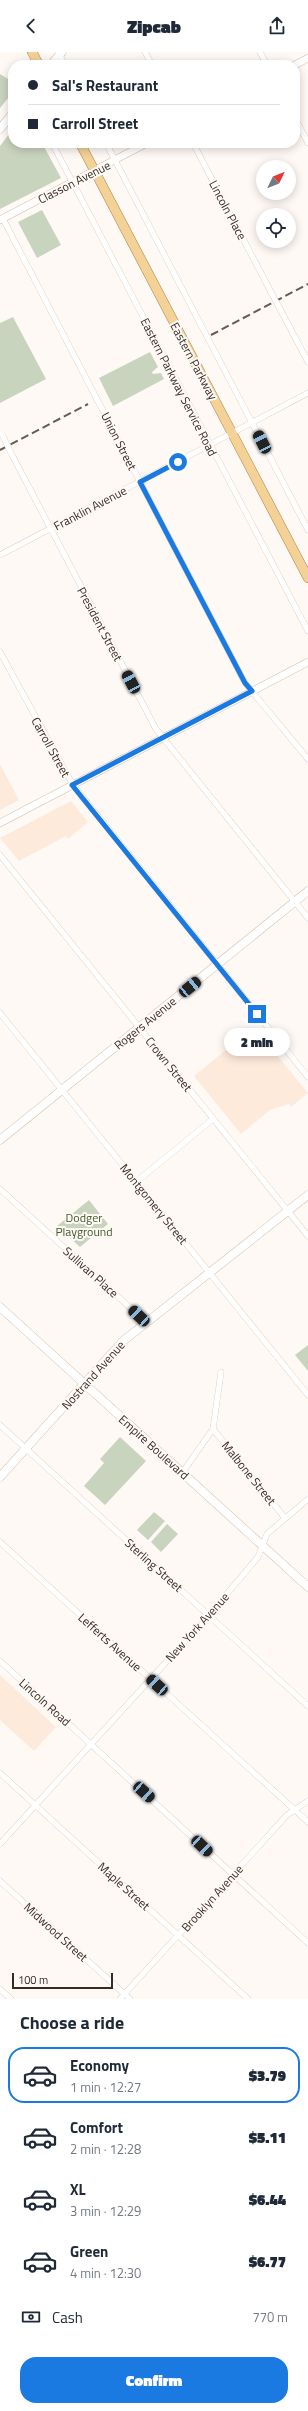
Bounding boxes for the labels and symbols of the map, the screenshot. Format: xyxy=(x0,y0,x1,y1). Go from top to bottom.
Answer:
street label: Classon Avenue xyxy=(34,156,114,208)
north arrow xyxy=(256,160,296,200)
street label: Lincoln Place xyxy=(204,177,252,243)
street label: Eastern Parkway Service Road xyxy=(136,314,222,460)
street label: Eastern Parkway xyxy=(166,319,223,403)
street label: Union Street xyxy=(96,409,142,474)
car xyxy=(251,429,273,455)
route start xyxy=(169,453,187,471)
street label: Franklin Avenue xyxy=(50,481,130,535)
street label: President Street xyxy=(72,583,128,665)
car xyxy=(120,669,142,695)
street label: Carroll Street xyxy=(27,713,76,781)
car xyxy=(177,975,203,999)
street label: Rogers Avenue xyxy=(110,992,180,1054)
route end xyxy=(248,1005,266,1023)
callout: 2 min xyxy=(224,1028,290,1056)
street label: Crown Street xyxy=(141,1032,198,1096)
street label: Montgomery Street xyxy=(115,1160,193,1249)
park label: Dodger Playground xyxy=(55,1208,113,1241)
street label: Sullivan Place xyxy=(59,1242,123,1302)
car xyxy=(126,1303,152,1329)
street label: Nostrand Avenue xyxy=(57,1336,129,1414)
street label: Empire Boulevard xyxy=(114,1410,194,1484)
street label: Malbone Street xyxy=(217,1437,281,1510)
street label: Sterling Street xyxy=(121,1534,188,1597)
street label: New York Avenue xyxy=(161,1588,233,1666)
street label: Lefferts Avenue xyxy=(74,1608,146,1676)
street label: Lincoln Road xyxy=(15,1673,75,1731)
car xyxy=(144,1673,170,1697)
car xyxy=(131,1780,157,1804)
car xyxy=(189,1833,215,1859)
street label: Maple Street xyxy=(94,1857,155,1915)
street label: Brooklyn Avenue xyxy=(176,1860,248,1936)
street label: Midwood Street xyxy=(20,1898,93,1967)
scale bar xyxy=(12,1971,113,1990)

